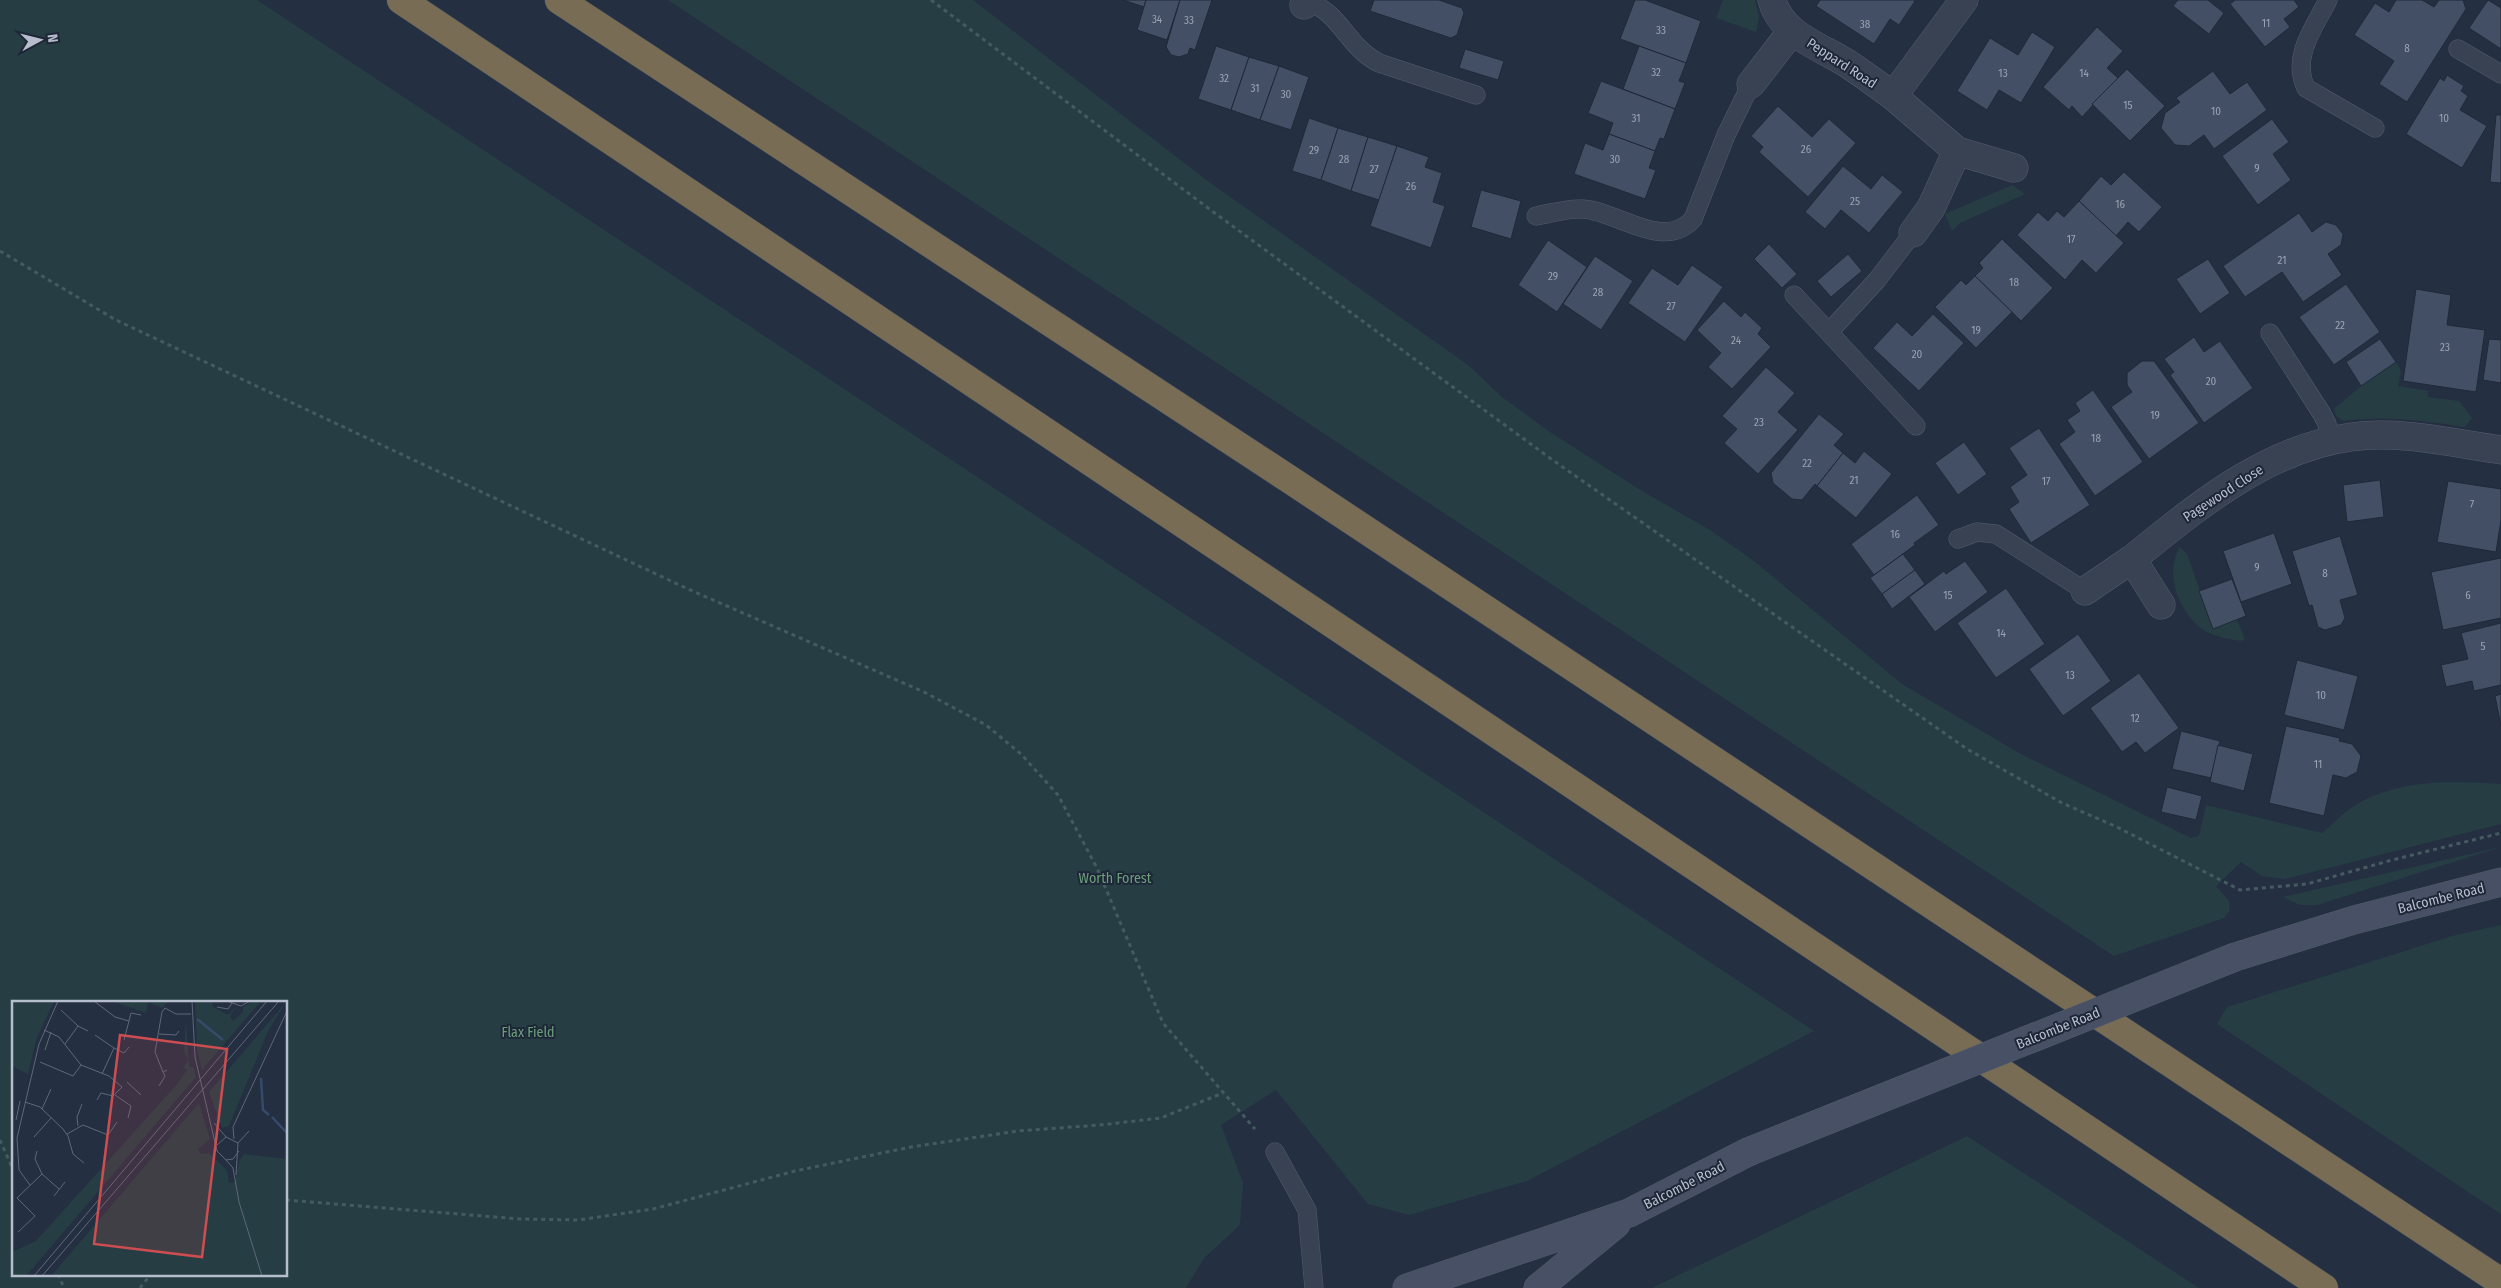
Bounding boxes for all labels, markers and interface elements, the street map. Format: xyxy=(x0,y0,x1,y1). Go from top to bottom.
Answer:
house number: 34 xyxy=(1152,13,1163,26)
house number: 33 xyxy=(1184,14,1194,27)
north arrow xyxy=(15,15,65,65)
house number: 11 xyxy=(2262,17,2270,30)
house number: 38 xyxy=(1860,18,1871,31)
house number: 33 xyxy=(1656,24,1666,37)
text: N xyxy=(43,33,61,44)
street label: Peppard Road xyxy=(1804,35,1880,92)
house number: 8 xyxy=(2404,42,2410,55)
house number: 32 xyxy=(1651,66,1661,79)
house number: 13 xyxy=(1998,67,2008,80)
house number: 14 xyxy=(2079,67,2089,80)
house number: 32 xyxy=(1219,72,1229,85)
house number: 31 xyxy=(1251,82,1260,95)
house number: 30 xyxy=(1281,88,1292,101)
house number: 15 xyxy=(2123,99,2133,112)
house number: 10 xyxy=(2211,105,2221,118)
house number: 31 xyxy=(1632,112,1641,125)
house number: 10 xyxy=(2439,112,2449,125)
house number: 26 xyxy=(1801,143,1812,156)
house number: 29 xyxy=(1309,144,1319,157)
house number: 28 xyxy=(1339,153,1350,166)
house number: 30 xyxy=(1610,153,1621,166)
house number: 9 xyxy=(2254,162,2260,175)
house number: 27 xyxy=(1369,163,1379,176)
house number: 26 xyxy=(1406,180,1417,193)
house number: 25 xyxy=(1850,195,1860,208)
house number: 16 xyxy=(2115,198,2125,211)
house number: 17 xyxy=(2067,233,2076,246)
house number: 21 xyxy=(2278,254,2286,267)
house number: 29 xyxy=(1548,270,1558,283)
house number: 18 xyxy=(2009,276,2019,289)
house number: 28 xyxy=(1593,286,1604,299)
house number: 27 xyxy=(1666,300,1676,313)
house number: 22 xyxy=(2335,319,2345,332)
house number: 19 xyxy=(1971,324,1981,337)
house number: 24 xyxy=(1731,334,1742,347)
house number: 23 xyxy=(2440,341,2450,354)
house number: 20 xyxy=(1912,348,1923,361)
house number: 20 xyxy=(2206,375,2217,388)
house number: 19 xyxy=(2150,409,2160,422)
house number: 23 xyxy=(1754,416,1764,429)
house number: 18 xyxy=(2091,432,2101,445)
house number: 22 xyxy=(1802,457,1812,470)
street label: Pagewood Close xyxy=(2180,461,2267,526)
house number: 21 xyxy=(1850,474,1858,487)
house number: 17 xyxy=(2042,475,2051,488)
house number: 7 xyxy=(2470,498,2475,511)
house number: 16 xyxy=(1890,528,1900,541)
house number: 9 xyxy=(2254,561,2260,574)
house number: 8 xyxy=(2322,567,2328,580)
house number: 15 xyxy=(1943,589,1953,602)
house number: 6 xyxy=(2465,589,2471,602)
house number: 14 xyxy=(1996,627,2006,640)
house number: 5 xyxy=(2480,640,2486,653)
house number: 13 xyxy=(2065,669,2075,682)
house number: 10 xyxy=(2316,689,2326,702)
house number: 12 xyxy=(2130,712,2140,725)
house number: 11 xyxy=(2314,758,2322,771)
park label: Worth Forest xyxy=(1079,870,1152,887)
street label: Balcombe Road xyxy=(2396,880,2486,917)
inset map xyxy=(12,1001,288,1276)
street label: Balcombe Road xyxy=(2014,1004,2102,1053)
park label: Flax Field xyxy=(501,1024,555,1041)
street label: Balcombe Road xyxy=(1641,1158,1728,1213)

